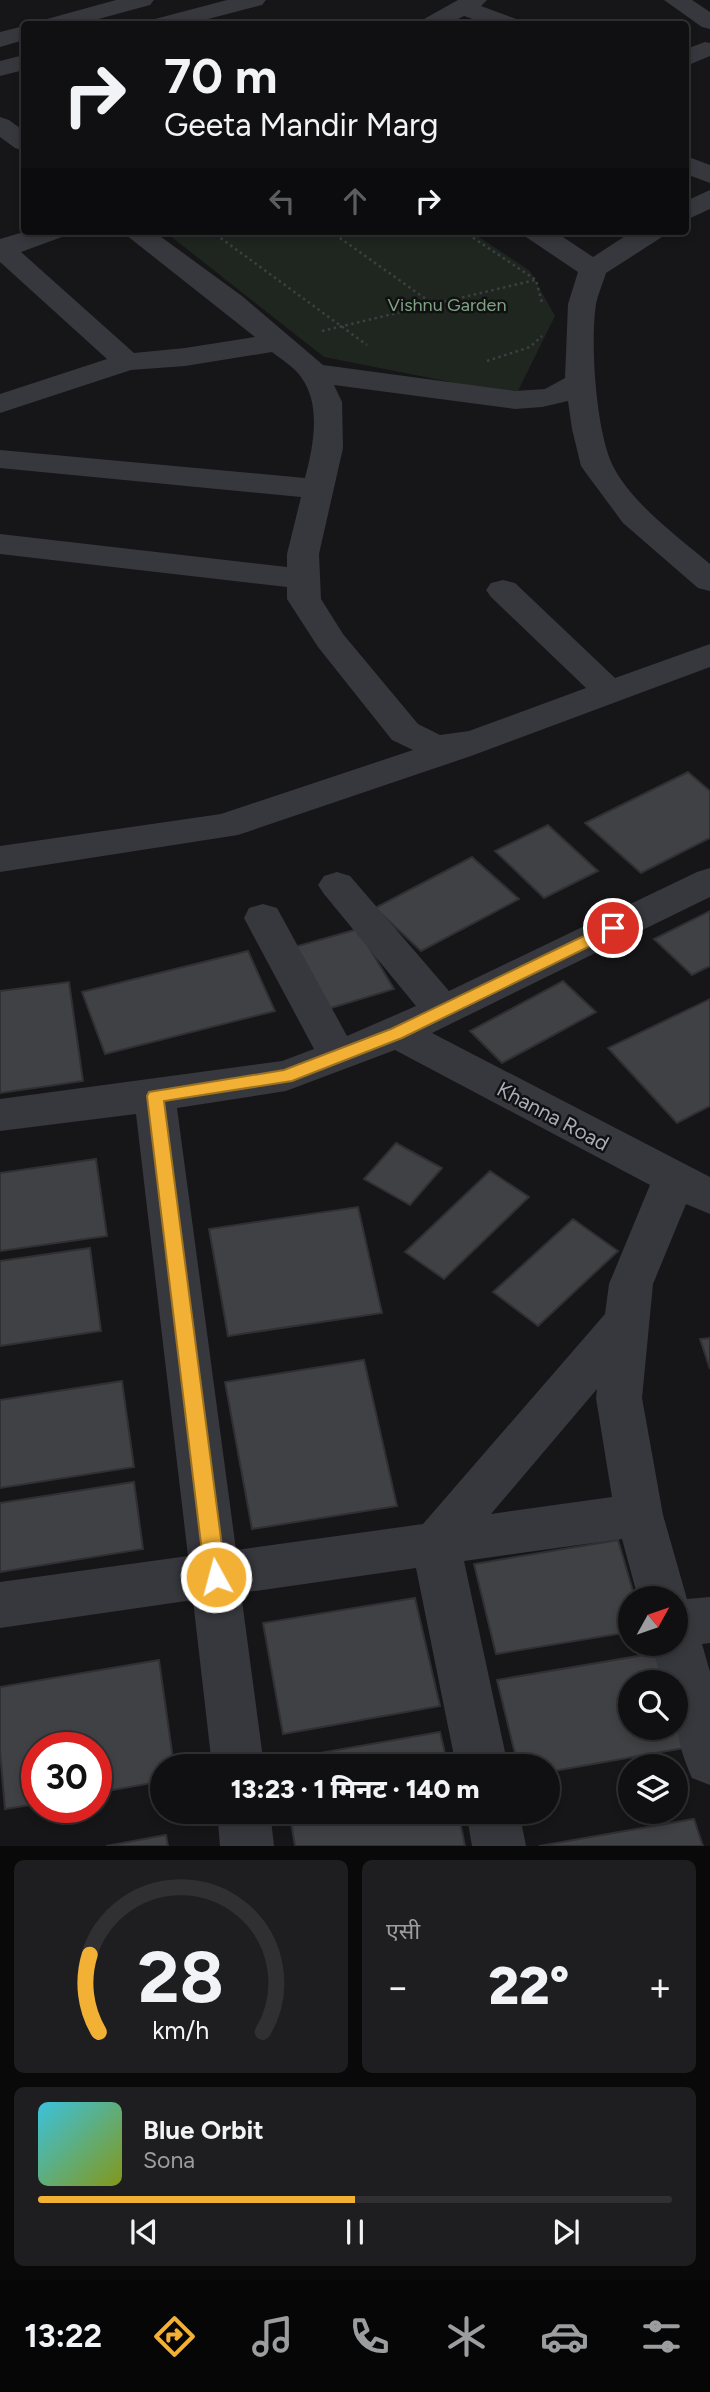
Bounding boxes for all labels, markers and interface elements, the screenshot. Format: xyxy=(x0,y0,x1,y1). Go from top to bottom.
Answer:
text: 70 m xyxy=(164,46,277,105)
icon: right xyxy=(49,49,140,140)
text: Geeta Mandir Marg xyxy=(164,106,439,144)
icon: left xyxy=(263,182,301,220)
icon: ahead xyxy=(336,182,374,220)
icon: right xyxy=(409,182,447,220)
park label: Vishnu Garden xyxy=(388,294,506,316)
pin xyxy=(583,898,643,958)
icon: arrive xyxy=(594,909,632,947)
street label: Khanna Road xyxy=(493,1076,613,1156)
position arrow xyxy=(179,1540,253,1614)
north arrow xyxy=(618,1586,688,1656)
map controls xyxy=(618,1586,688,1824)
button: search xyxy=(618,1670,688,1740)
speed limit sign: 30 xyxy=(21,1732,112,1823)
button: layers xyxy=(618,1754,688,1824)
text: 13:23 · 1 मिनट · 140 m xyxy=(231,1773,479,1805)
text: एसी xyxy=(386,1917,420,1945)
text: 28 xyxy=(138,1934,224,2021)
text: 22° xyxy=(488,1955,570,2017)
text: − xyxy=(386,1964,410,2010)
text: + xyxy=(648,1964,672,2010)
text: km/h xyxy=(152,2015,210,2045)
text: Blue Orbit xyxy=(143,2114,264,2146)
text: Sona xyxy=(143,2146,195,2174)
icon: previous xyxy=(125,2213,163,2251)
icon: pause xyxy=(336,2213,374,2251)
icon: next xyxy=(547,2213,585,2251)
icon: directions xyxy=(150,2312,199,2361)
icon: music xyxy=(248,2312,297,2361)
icon: phone xyxy=(345,2312,394,2361)
icon: climate xyxy=(442,2312,491,2361)
icon: car xyxy=(540,2312,589,2361)
icon: filters xyxy=(637,2312,686,2361)
text: 13:22 xyxy=(24,2317,102,2355)

